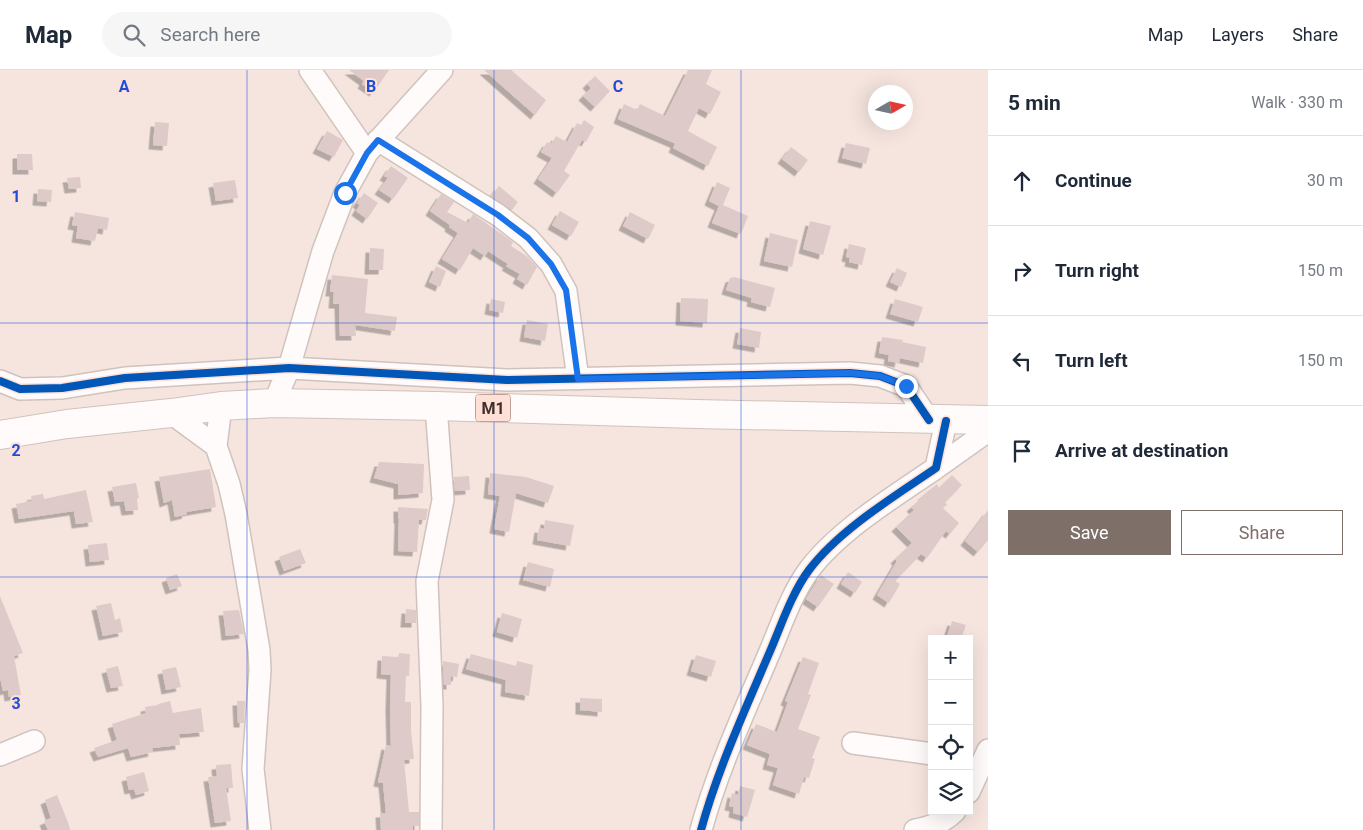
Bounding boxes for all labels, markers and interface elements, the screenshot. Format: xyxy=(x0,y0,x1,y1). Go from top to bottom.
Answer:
search box xyxy=(102,12,452,57)
text: Map xyxy=(25,21,72,49)
icon: search xyxy=(120,21,148,49)
text: Search here xyxy=(160,23,260,46)
text: Map xyxy=(1148,24,1183,45)
text: Layers xyxy=(1211,24,1264,45)
text: Share xyxy=(1292,24,1338,45)
text: A xyxy=(119,77,130,96)
text: B xyxy=(366,77,376,96)
text: C xyxy=(613,77,623,96)
north arrow xyxy=(868,85,913,130)
text: 5 min xyxy=(1008,91,1061,115)
text: Walk · 330 m xyxy=(1251,93,1343,112)
icon: ahead xyxy=(1008,167,1036,195)
text: Continue xyxy=(1055,169,1132,192)
text: 30 m xyxy=(1307,171,1343,190)
route start xyxy=(334,182,357,205)
text: 1 xyxy=(11,187,21,206)
icon: right xyxy=(1008,257,1036,285)
text: Turn right xyxy=(1055,259,1139,282)
text: 150 m xyxy=(1298,261,1343,280)
icon: left xyxy=(1008,347,1036,375)
text: Turn left xyxy=(1055,349,1128,372)
text: 150 m xyxy=(1298,351,1343,370)
route end xyxy=(895,375,918,398)
road number: M1 xyxy=(476,394,510,422)
icon: arrive xyxy=(1008,437,1036,465)
text: Arrive at destination xyxy=(1055,439,1228,462)
text: 2 xyxy=(11,441,21,460)
button: Save xyxy=(1008,510,1171,555)
button: Share xyxy=(1181,510,1343,555)
map controls xyxy=(928,635,973,815)
button: + xyxy=(928,635,973,680)
button: − xyxy=(928,680,973,725)
text: 3 xyxy=(11,694,21,713)
button: locate xyxy=(928,725,973,770)
button: layers xyxy=(928,770,973,815)

